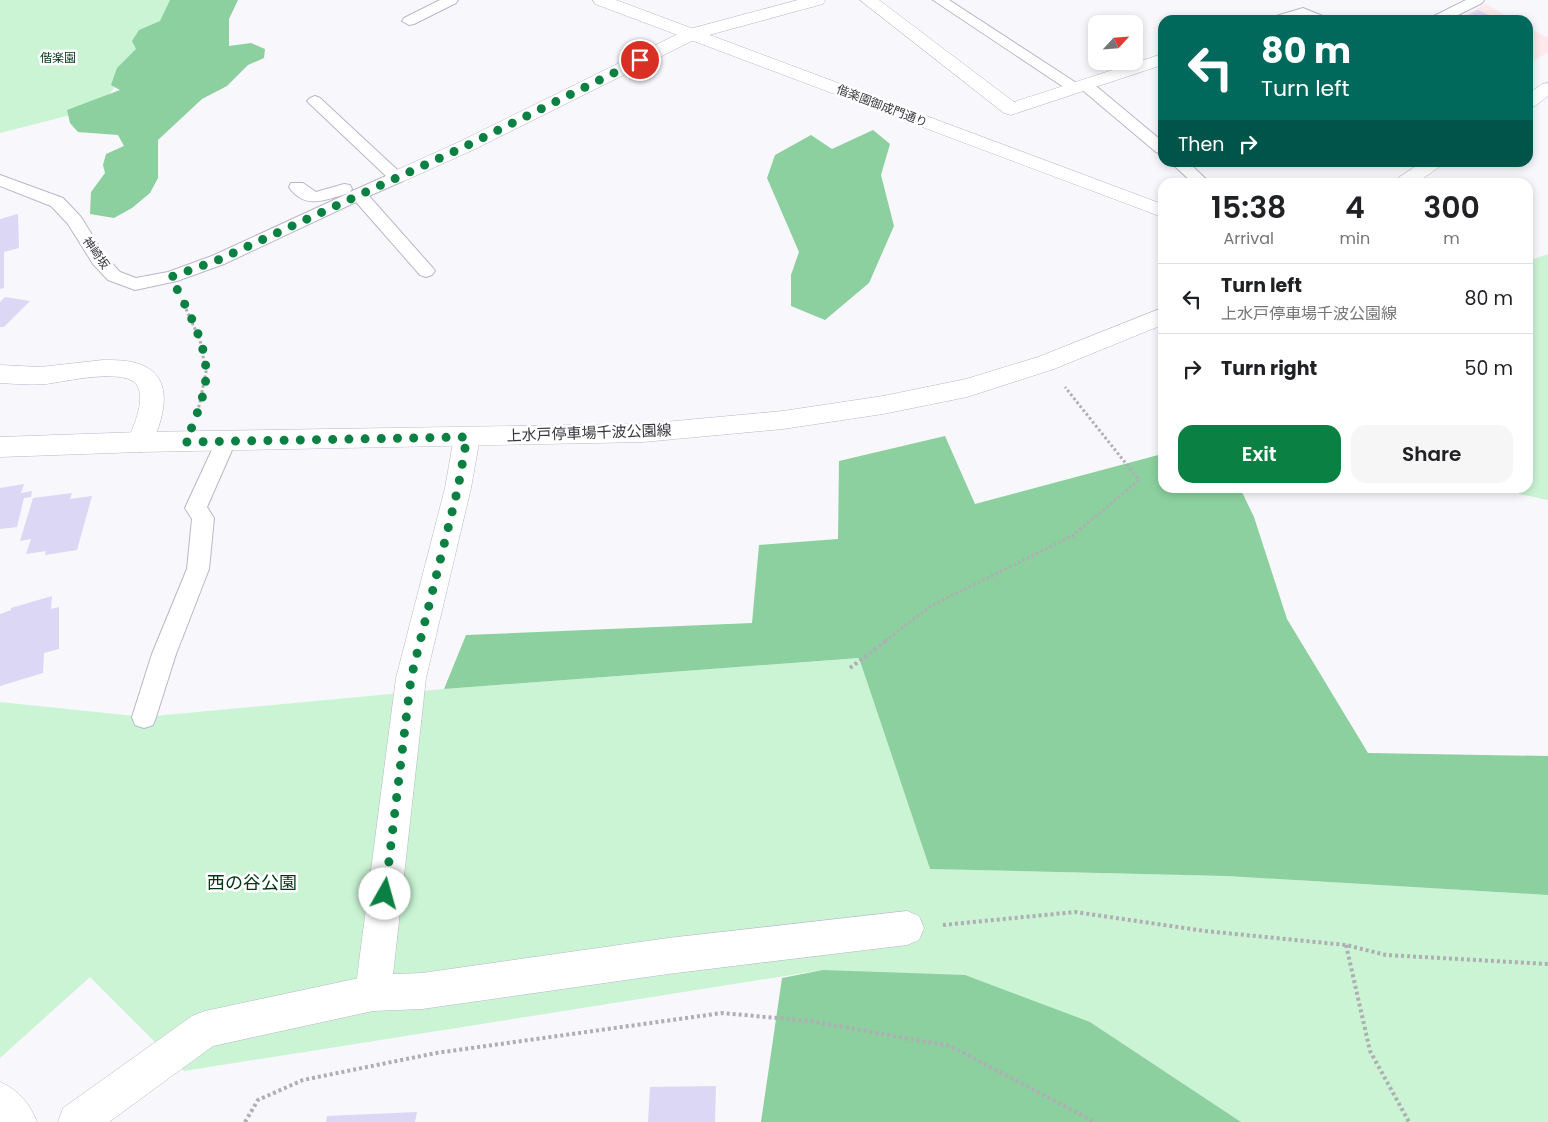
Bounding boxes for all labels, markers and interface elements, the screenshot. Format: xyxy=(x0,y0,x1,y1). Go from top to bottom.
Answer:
north arrow xyxy=(1088,15,1142,70)
map controls xyxy=(1088,15,1143,70)
text: 80 m xyxy=(1261,26,1351,75)
icon: left xyxy=(1178,35,1243,100)
pin xyxy=(619,39,661,81)
icon: arrive xyxy=(626,46,654,74)
park label: 偕楽園 xyxy=(40,49,76,66)
text: Turn left xyxy=(1261,73,1349,104)
street label: 偕楽園御成門通り xyxy=(834,80,930,131)
icon: right xyxy=(1234,130,1262,158)
text: Then xyxy=(1178,131,1224,158)
text: 15:38 xyxy=(1211,186,1286,229)
text: 4 xyxy=(1345,186,1365,229)
text: 300 xyxy=(1423,186,1480,229)
text: Arrival xyxy=(1224,227,1274,250)
text: min xyxy=(1339,227,1370,250)
text: m xyxy=(1443,227,1460,250)
street label: 神崎坂 xyxy=(79,233,114,272)
text: Turn left xyxy=(1221,272,1302,299)
icon: left xyxy=(1178,285,1206,313)
text: 80 m xyxy=(1464,285,1513,312)
text: 上水戸停車場千波公園線 xyxy=(1221,302,1397,325)
icon: right xyxy=(1178,355,1206,383)
text: Turn right xyxy=(1221,355,1317,382)
text: 50 m xyxy=(1464,355,1513,382)
street label: 上水戸停車場千波公園線 xyxy=(506,419,672,446)
button: Exit xyxy=(1178,425,1341,483)
button: Share xyxy=(1351,425,1513,483)
position arrow xyxy=(358,867,410,919)
park label: 西の谷公園 xyxy=(207,870,297,895)

